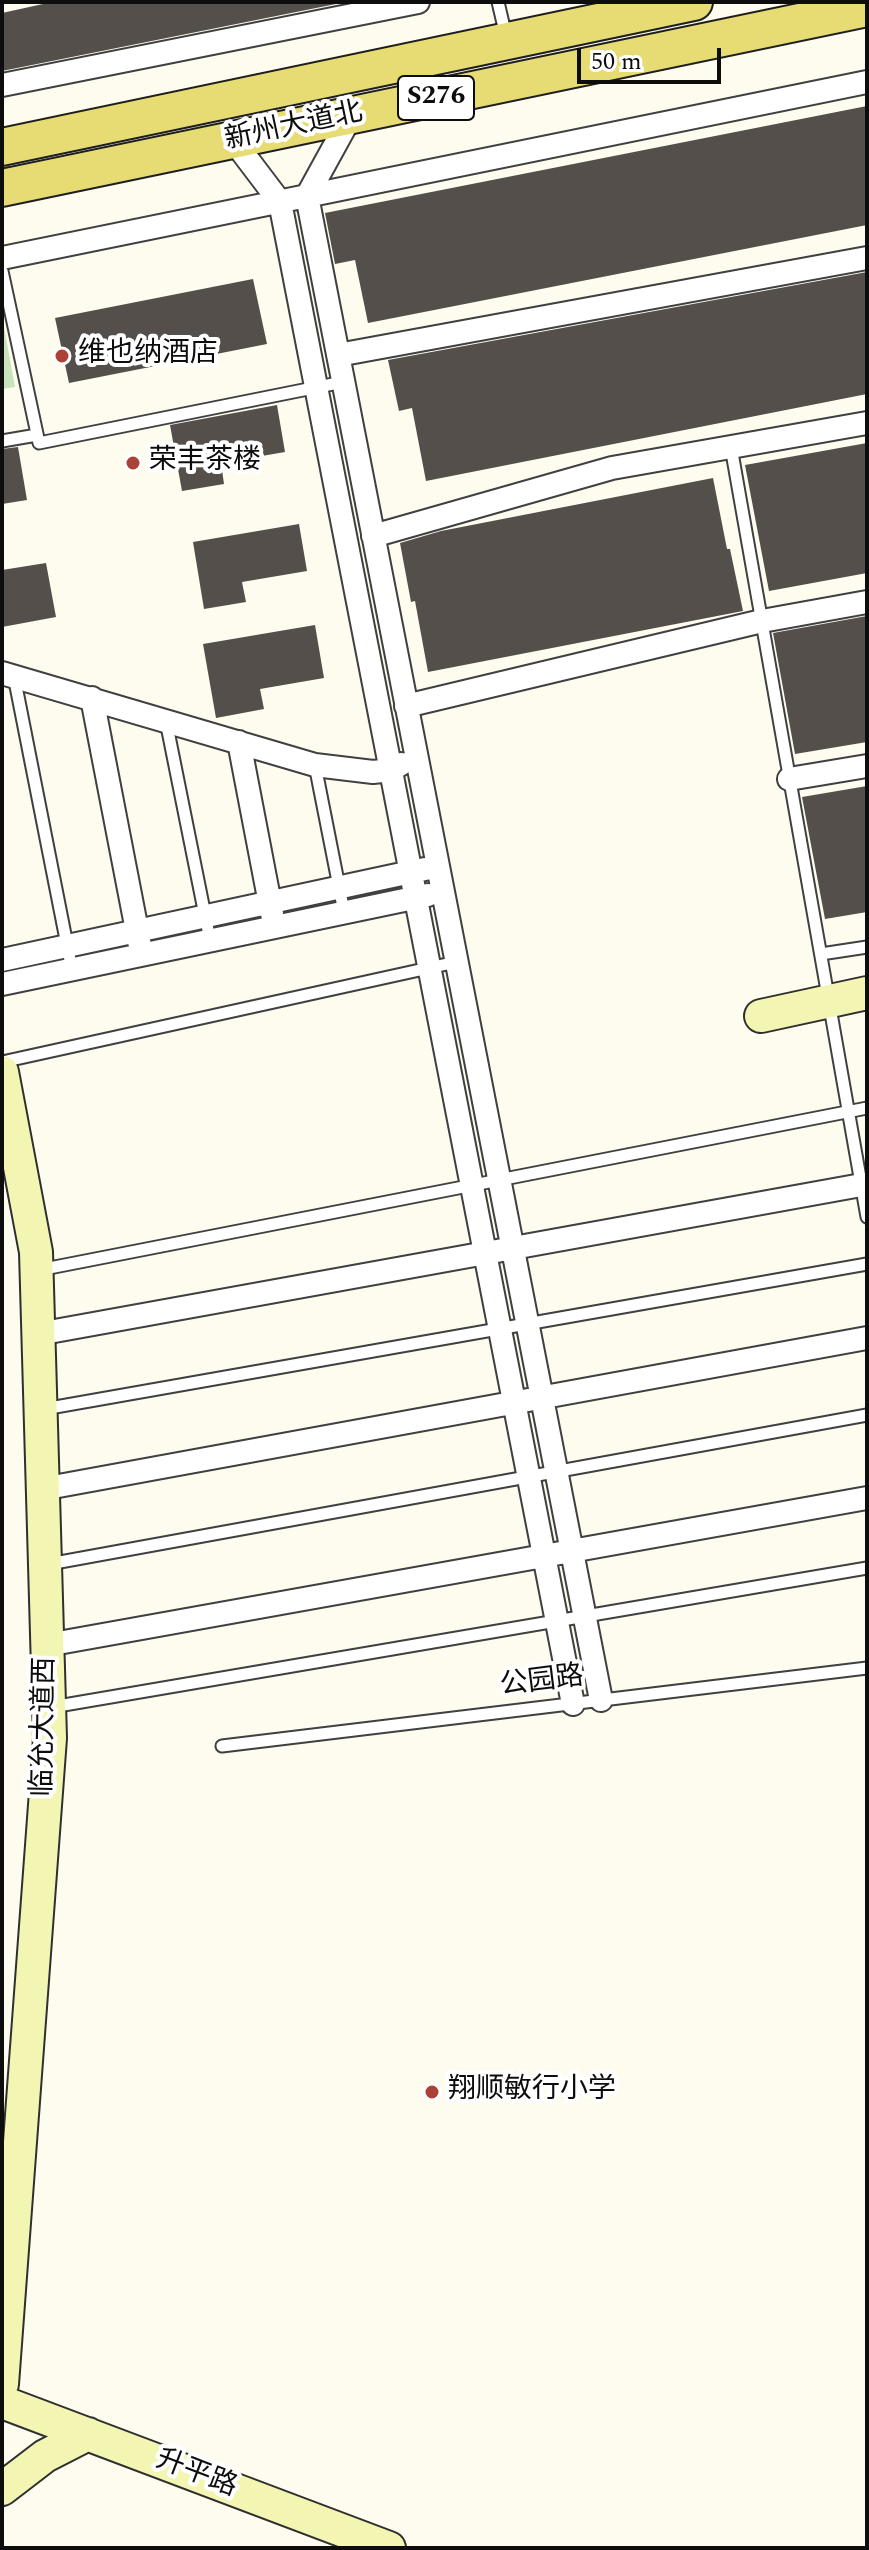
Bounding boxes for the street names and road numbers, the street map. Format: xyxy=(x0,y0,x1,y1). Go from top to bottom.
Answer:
road number: S276 xyxy=(398,76,474,120)
street label: 新州大道北 xyxy=(222,97,366,159)
street label: 临允大道西 xyxy=(28,1657,64,1797)
street label: 公园路 xyxy=(498,1661,586,1705)
street label: 升平路 xyxy=(151,2444,241,2506)

